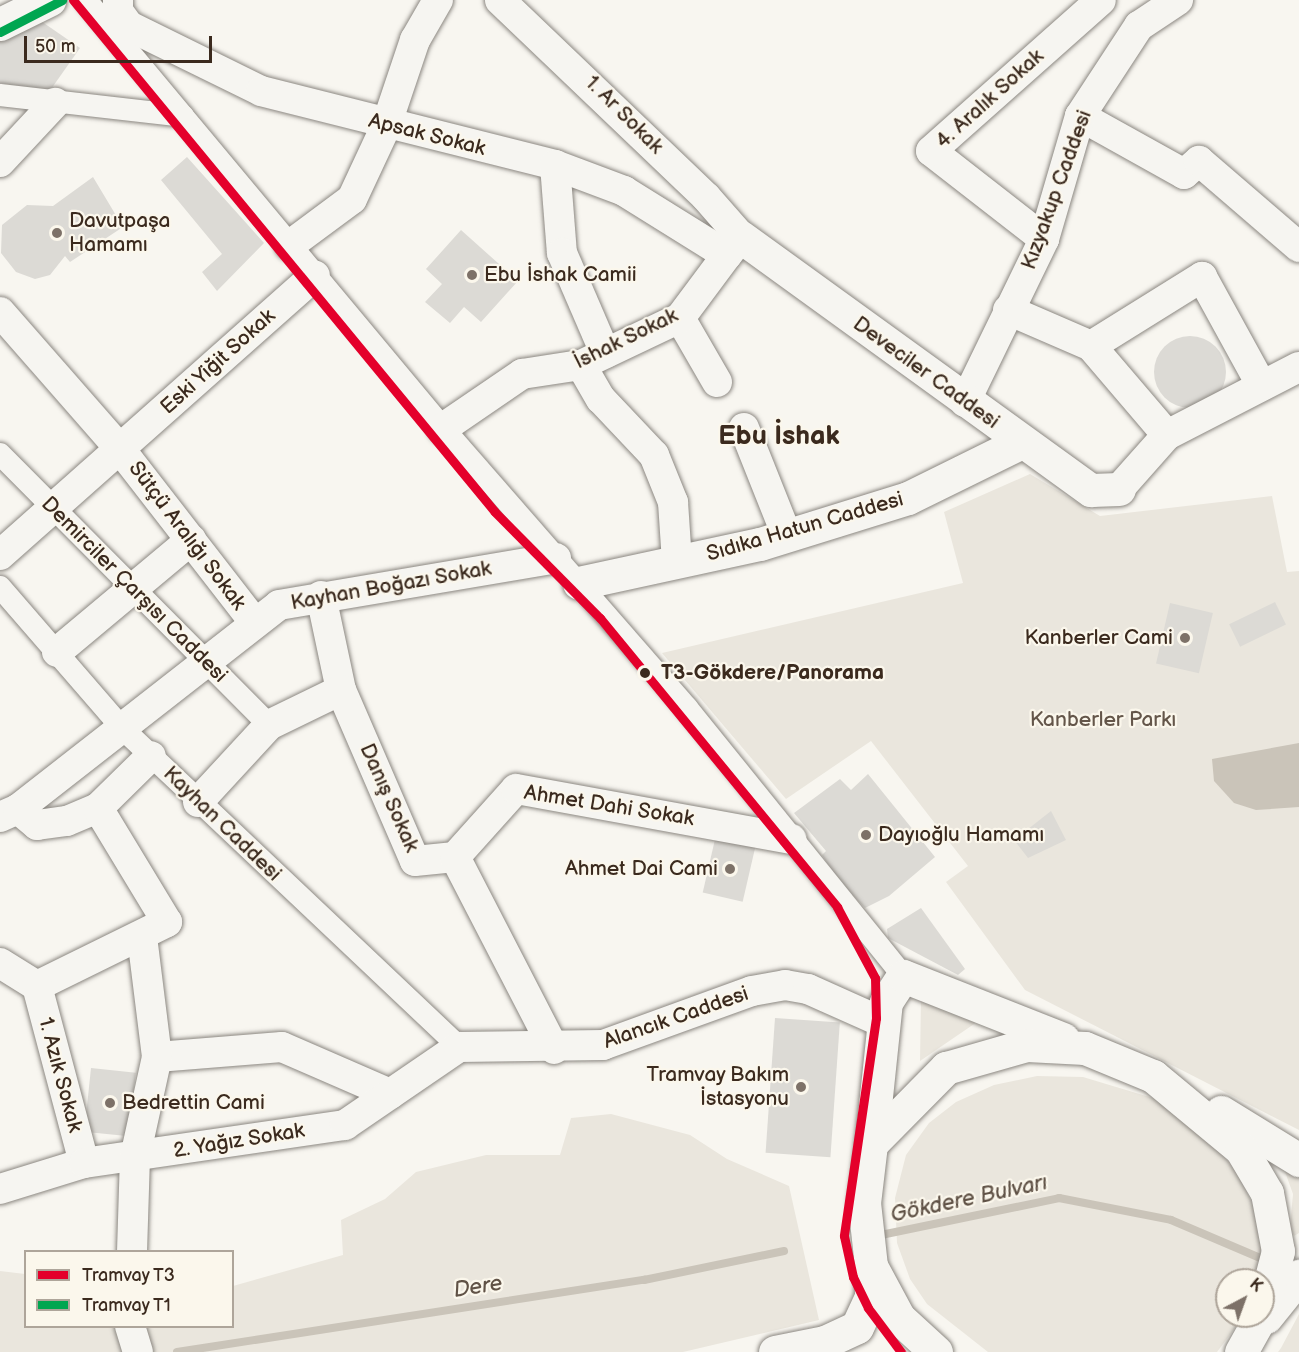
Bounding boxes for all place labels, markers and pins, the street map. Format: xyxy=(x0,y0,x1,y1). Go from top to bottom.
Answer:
place label: Davutpaşa Hamamı xyxy=(69,208,170,258)
marker: Davutpaşa Hamamı xyxy=(50,226,64,240)
place label: Ebu İshak Camii xyxy=(484,262,637,288)
marker: Ebu İshak Camii xyxy=(465,268,479,282)
place label: Kanberler Cami xyxy=(1025,625,1173,651)
marker: Kanberler Cami xyxy=(1178,631,1192,645)
place label: T3-Gökdere/Panorama xyxy=(661,660,884,686)
marker: T3-Gökdere/Panorama xyxy=(634,662,656,684)
place label: Dayıoğlu Hamamı xyxy=(878,822,1044,848)
marker: Dayıoğlu Hamamı xyxy=(859,828,873,842)
place label: Ahmet Dai Cami xyxy=(565,856,718,882)
marker: Ahmet Dai Cami xyxy=(723,862,737,876)
place label: Tramvay Bakım İstasyonu xyxy=(645,1062,789,1112)
marker: Tramvay Bakım İstasyonu xyxy=(794,1080,808,1094)
place label: Bedrettin Cami xyxy=(122,1090,265,1116)
marker: Bedrettin Cami xyxy=(103,1096,117,1110)

